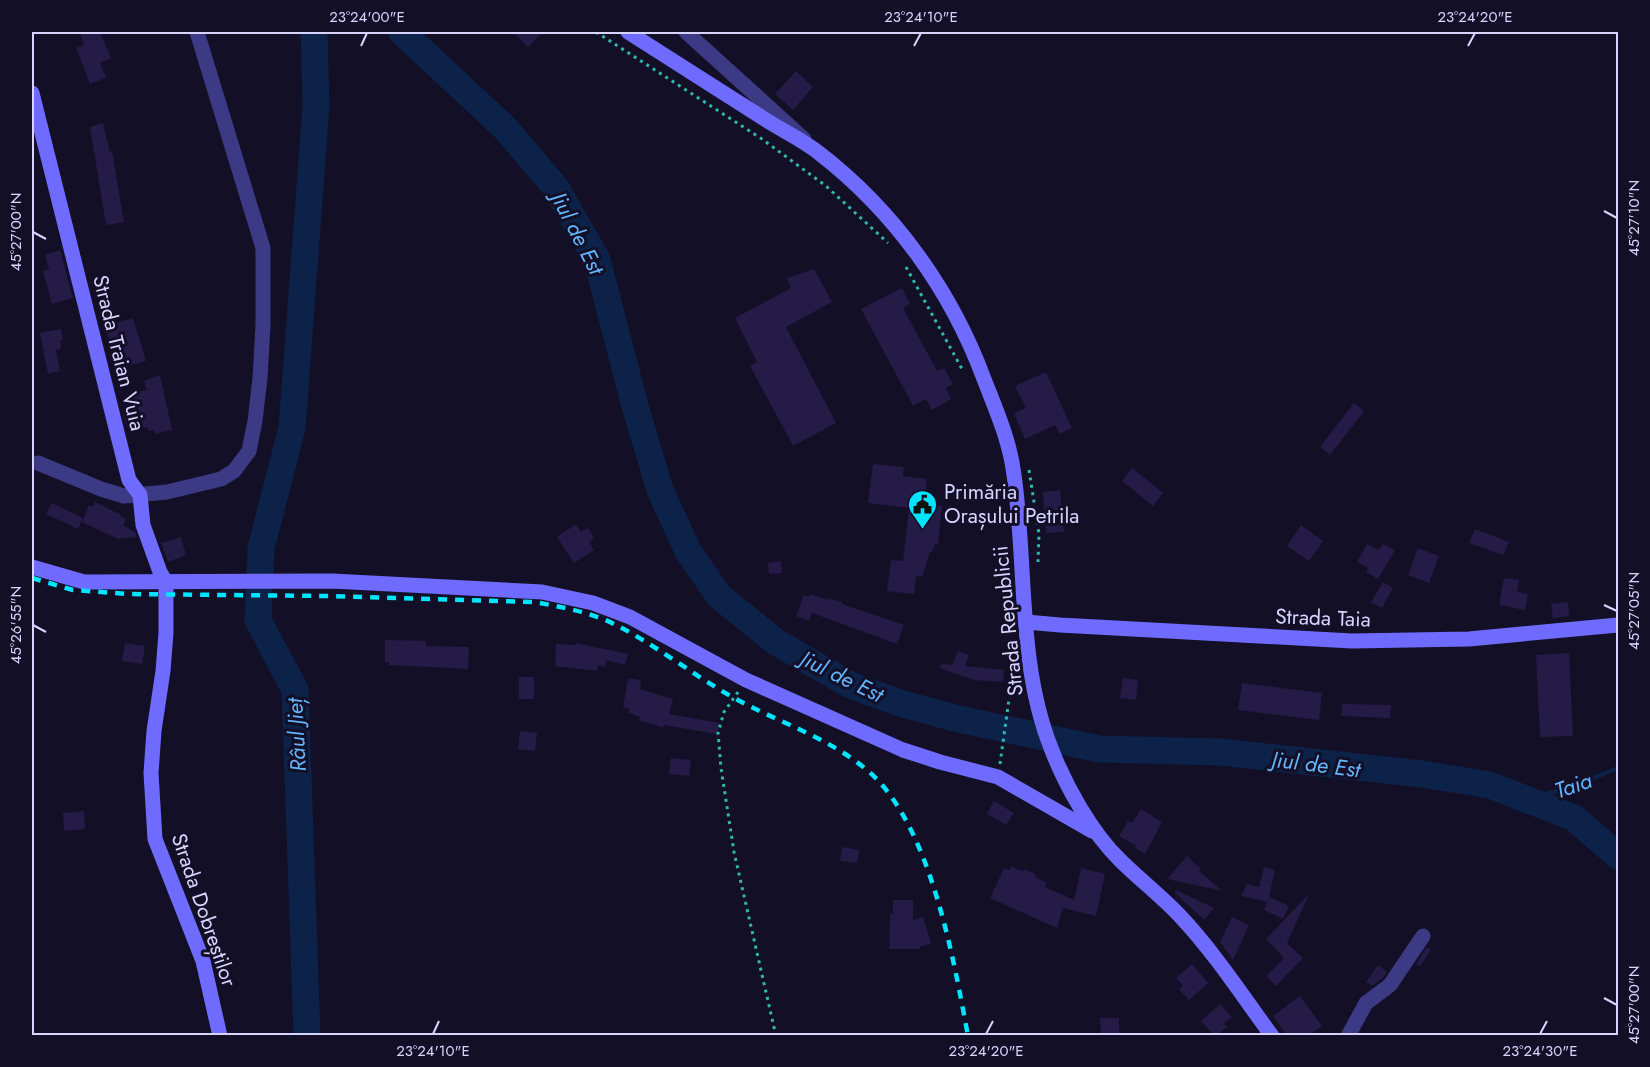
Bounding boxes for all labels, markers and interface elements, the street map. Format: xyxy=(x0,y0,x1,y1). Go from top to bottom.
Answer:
text: 23°24'00"E xyxy=(329,6,405,28)
text: 23°24'10"E xyxy=(884,6,958,28)
text: 23°24'20"E xyxy=(1437,6,1513,28)
text: 45°27'10"N xyxy=(1623,180,1645,256)
water label: Jiul de Est xyxy=(542,183,613,281)
text: 45°27'00"N xyxy=(5,193,27,271)
street label: Strada Traian Vuia xyxy=(85,272,153,434)
place label: Primăria Orașului Petrila xyxy=(944,477,1079,531)
public building icon: Primăria Orașului Petrila xyxy=(907,488,939,530)
street label: Strada Republicii xyxy=(985,544,1031,698)
text: 45°27'05"N xyxy=(1623,572,1645,650)
text: 45°26'55"N xyxy=(5,586,27,664)
street label: Strada Taia xyxy=(1275,601,1371,635)
water label: Jiul de Est xyxy=(792,640,891,711)
water label: Râul Jieț xyxy=(278,696,314,773)
water label: Jiul de Est xyxy=(1266,742,1364,786)
water label: Taia xyxy=(1550,764,1596,806)
street label: Strada Dobreștilor xyxy=(164,829,245,991)
text: 45°27'00"N xyxy=(1623,966,1645,1044)
text: 23°24'10"E xyxy=(396,1040,470,1062)
text: 23°24'20"E xyxy=(948,1040,1024,1062)
text: 23°24'30"E xyxy=(1503,1040,1577,1062)

